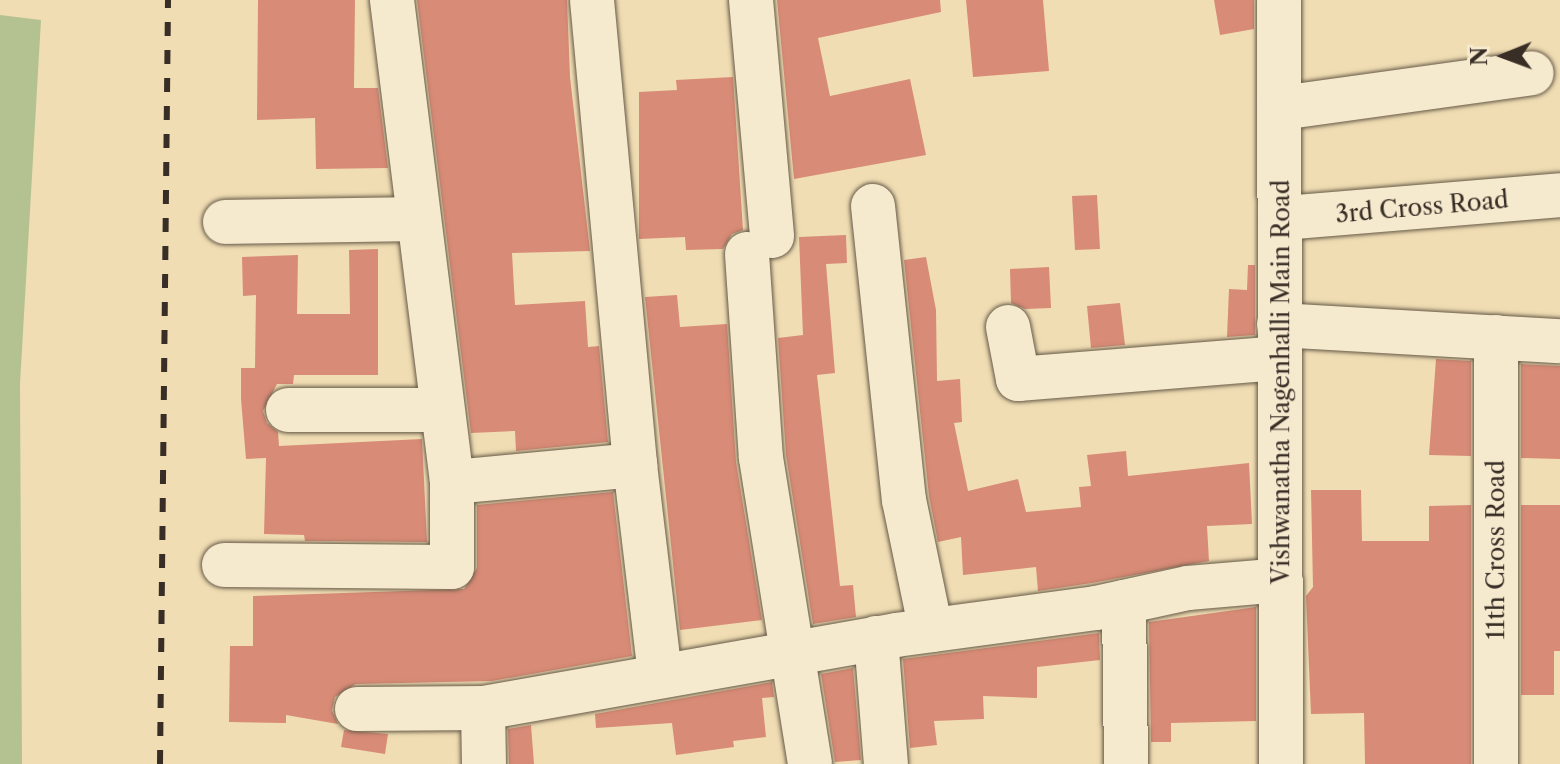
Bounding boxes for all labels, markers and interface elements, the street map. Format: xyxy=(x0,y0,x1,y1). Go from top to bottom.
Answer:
north arrow xyxy=(1464,16,1544,96)
text: N xyxy=(1466,47,1493,66)
street label: Vishwanatha Nagenhalli Main Road xyxy=(1267,180,1295,584)
street label: 3rd Cross Road xyxy=(1334,185,1510,229)
street label: 11th Cross Road xyxy=(1482,460,1510,640)

